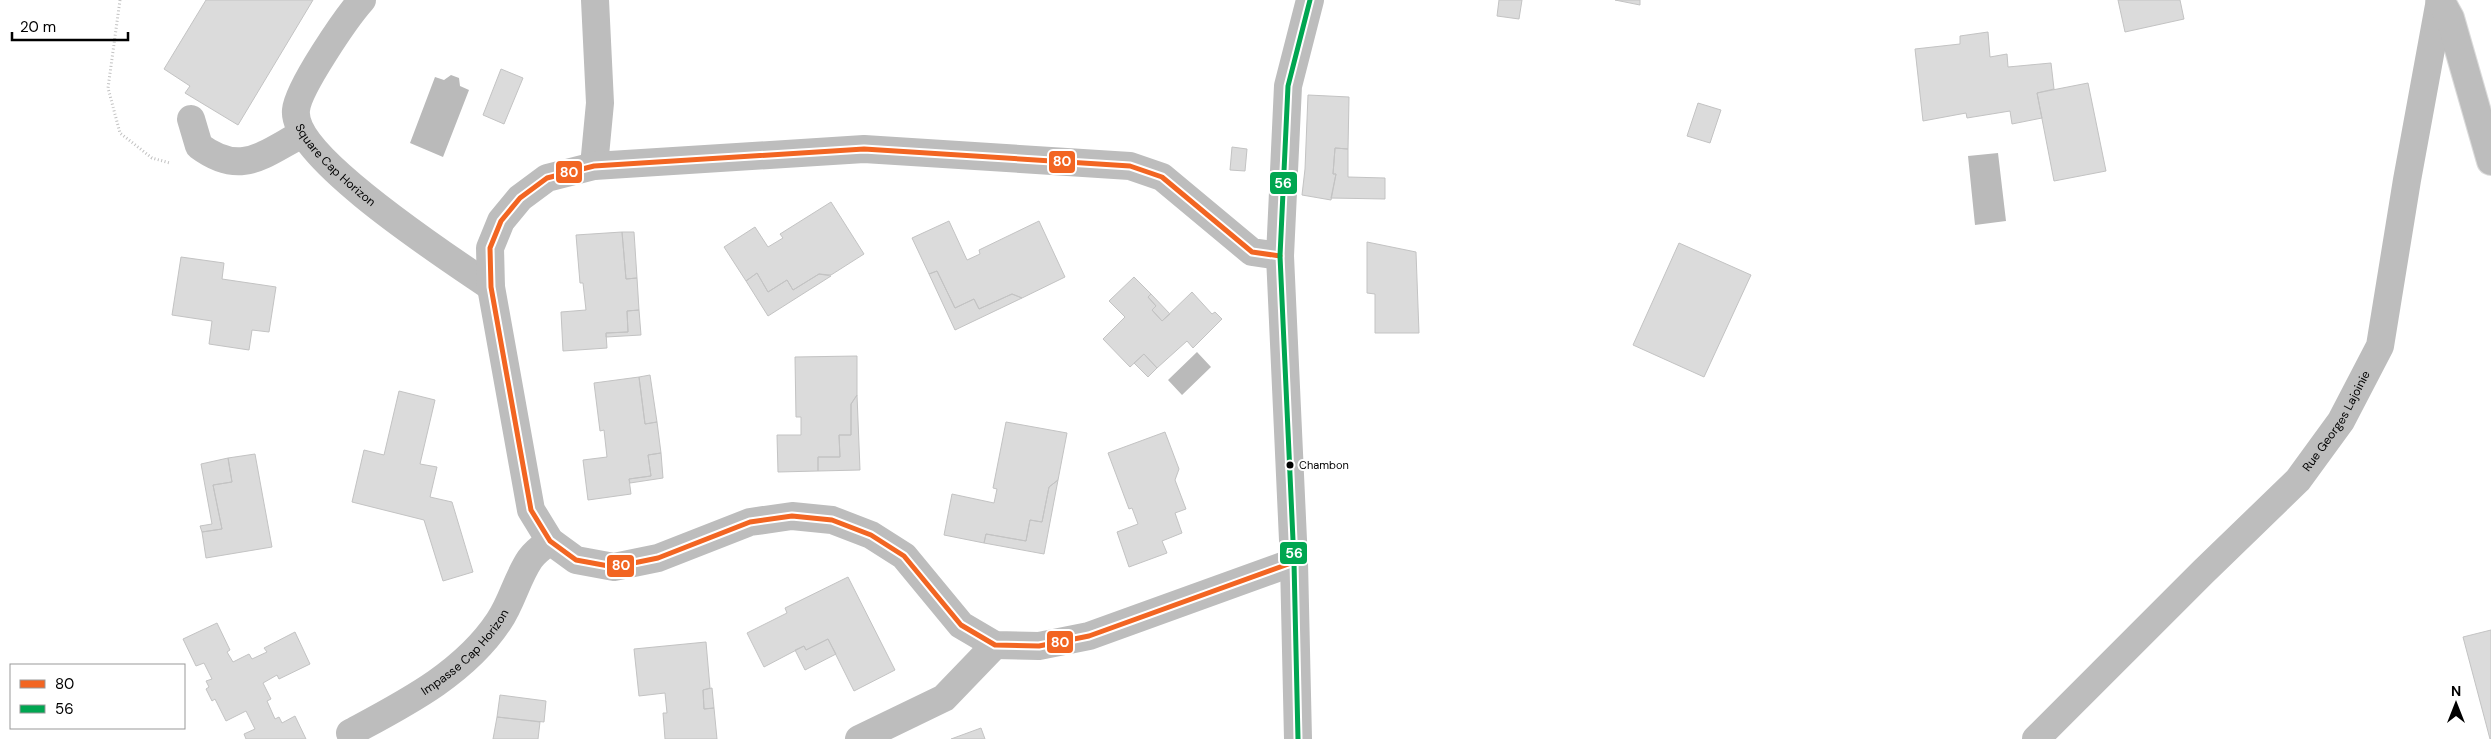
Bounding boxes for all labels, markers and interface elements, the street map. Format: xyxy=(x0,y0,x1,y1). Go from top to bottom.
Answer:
scale bar xyxy=(12,10,129,42)
text: 20 m xyxy=(20,17,56,37)
street label: Square Cap Horizon xyxy=(291,121,379,210)
line badge: 80 xyxy=(1048,150,1076,174)
text: 80 xyxy=(1053,152,1072,170)
line badge: 80 xyxy=(555,160,583,184)
text: 80 xyxy=(560,163,579,181)
line badge: 56 xyxy=(1269,171,1298,195)
text: 56 xyxy=(1274,174,1292,192)
street label: Rue Georges Lajoinie xyxy=(2299,368,2374,475)
place label: Chambon xyxy=(1299,458,1349,472)
marker: Chambon xyxy=(1285,460,1295,470)
line badge: 56 xyxy=(1279,541,1308,565)
text: 56 xyxy=(1285,544,1303,562)
line badge: 80 xyxy=(606,554,635,578)
text: 80 xyxy=(612,556,631,574)
street label: Impasse Cap Horizon xyxy=(418,606,512,699)
line badge: 80 xyxy=(1046,630,1074,654)
text: 80 xyxy=(1051,633,1070,651)
legend xyxy=(10,664,185,729)
text: 80 xyxy=(55,674,74,694)
north arrow xyxy=(2431,679,2481,729)
text: N xyxy=(2451,682,2461,700)
text: 56 xyxy=(55,699,74,719)

